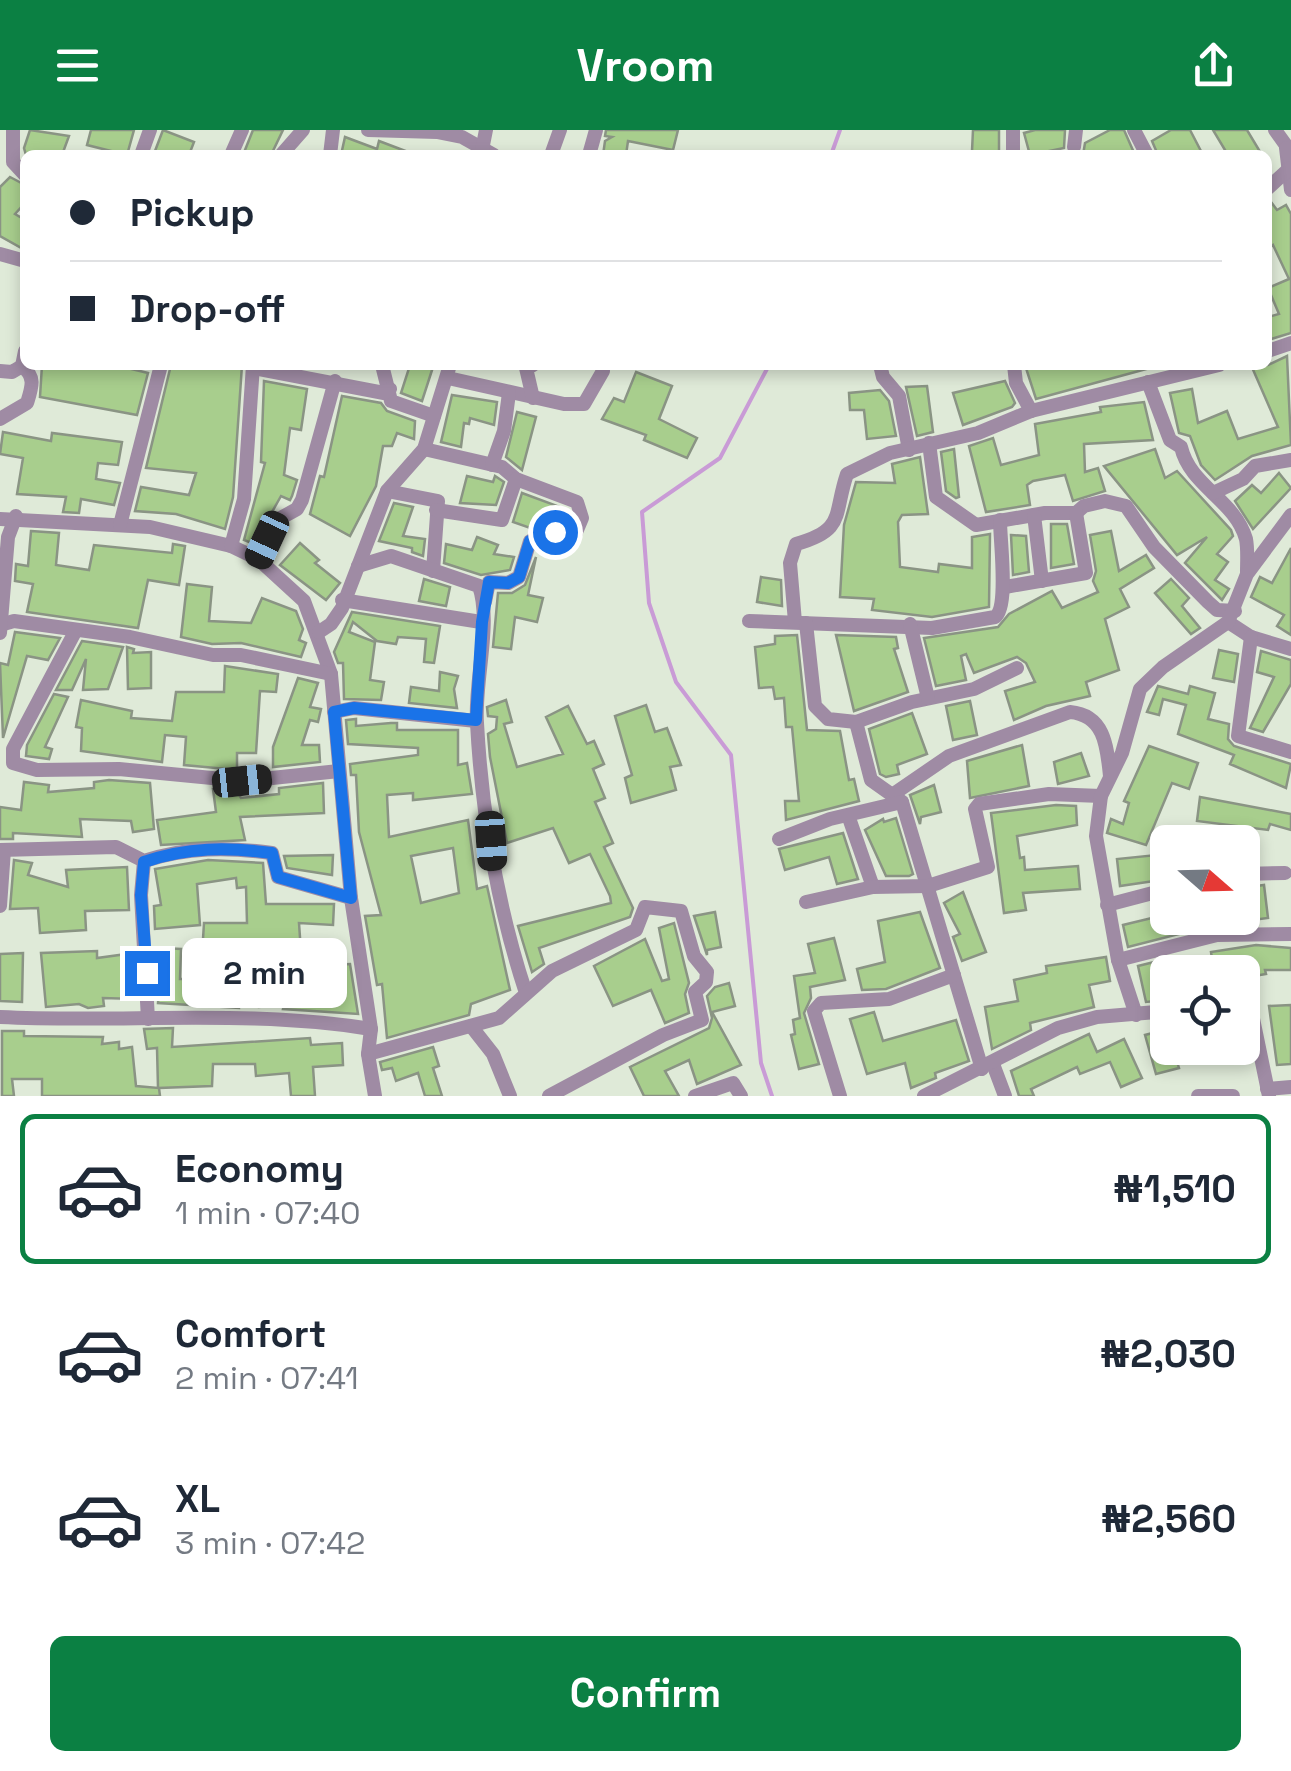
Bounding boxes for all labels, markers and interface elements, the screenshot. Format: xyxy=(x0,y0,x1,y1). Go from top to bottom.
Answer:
text: Vroom xyxy=(577,37,714,94)
icon: menu xyxy=(50,38,105,93)
icon: share xyxy=(1186,38,1241,93)
text: Pickup xyxy=(130,189,254,237)
text: Drop-off xyxy=(130,285,285,333)
car xyxy=(241,506,293,574)
route start xyxy=(533,510,578,555)
car xyxy=(211,763,273,799)
car xyxy=(474,810,508,872)
north arrow xyxy=(1150,825,1260,935)
map controls xyxy=(1150,825,1260,1065)
callout: 2 min xyxy=(182,938,347,1008)
route end xyxy=(125,951,170,996)
text: 2 min xyxy=(223,953,306,993)
button: locate xyxy=(1150,955,1260,1065)
icon: car xyxy=(55,1144,145,1234)
text: Economy xyxy=(175,1145,344,1193)
text: ₦1,510 xyxy=(1113,1165,1236,1213)
text: 1 min · 07:40 xyxy=(175,1193,361,1233)
icon: car xyxy=(55,1309,145,1399)
text: Comfort xyxy=(175,1310,326,1358)
text: ₦2,030 xyxy=(1100,1330,1236,1378)
text: 2 min · 07:41 xyxy=(175,1358,359,1398)
icon: car xyxy=(55,1474,145,1564)
text: XL xyxy=(175,1475,220,1523)
text: ₦2,560 xyxy=(1101,1495,1236,1543)
text: 3 min · 07:42 xyxy=(175,1523,365,1563)
button: Confirm xyxy=(50,1636,1241,1751)

